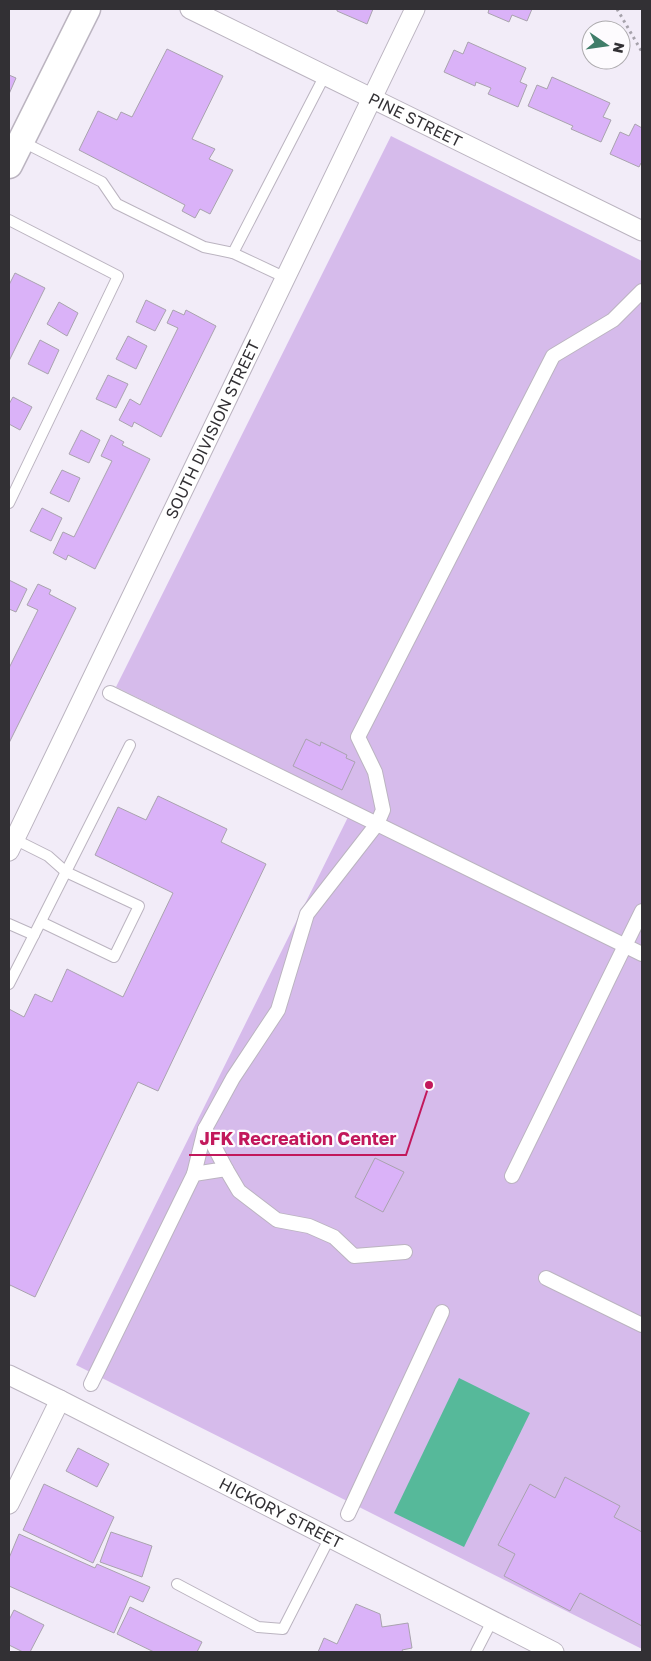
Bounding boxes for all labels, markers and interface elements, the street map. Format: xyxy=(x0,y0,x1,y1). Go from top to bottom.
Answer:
north arrow xyxy=(581,20,631,70)
text: N xyxy=(610,41,629,55)
street label: PINE STREET xyxy=(365,88,466,151)
street label: SOUTH DIVISION STREET xyxy=(161,337,264,522)
callout: JFK Recreation Center xyxy=(189,1122,406,1155)
text: JFK Recreation Center xyxy=(200,1127,396,1149)
street label: HICKORY STREET xyxy=(216,1473,346,1553)

